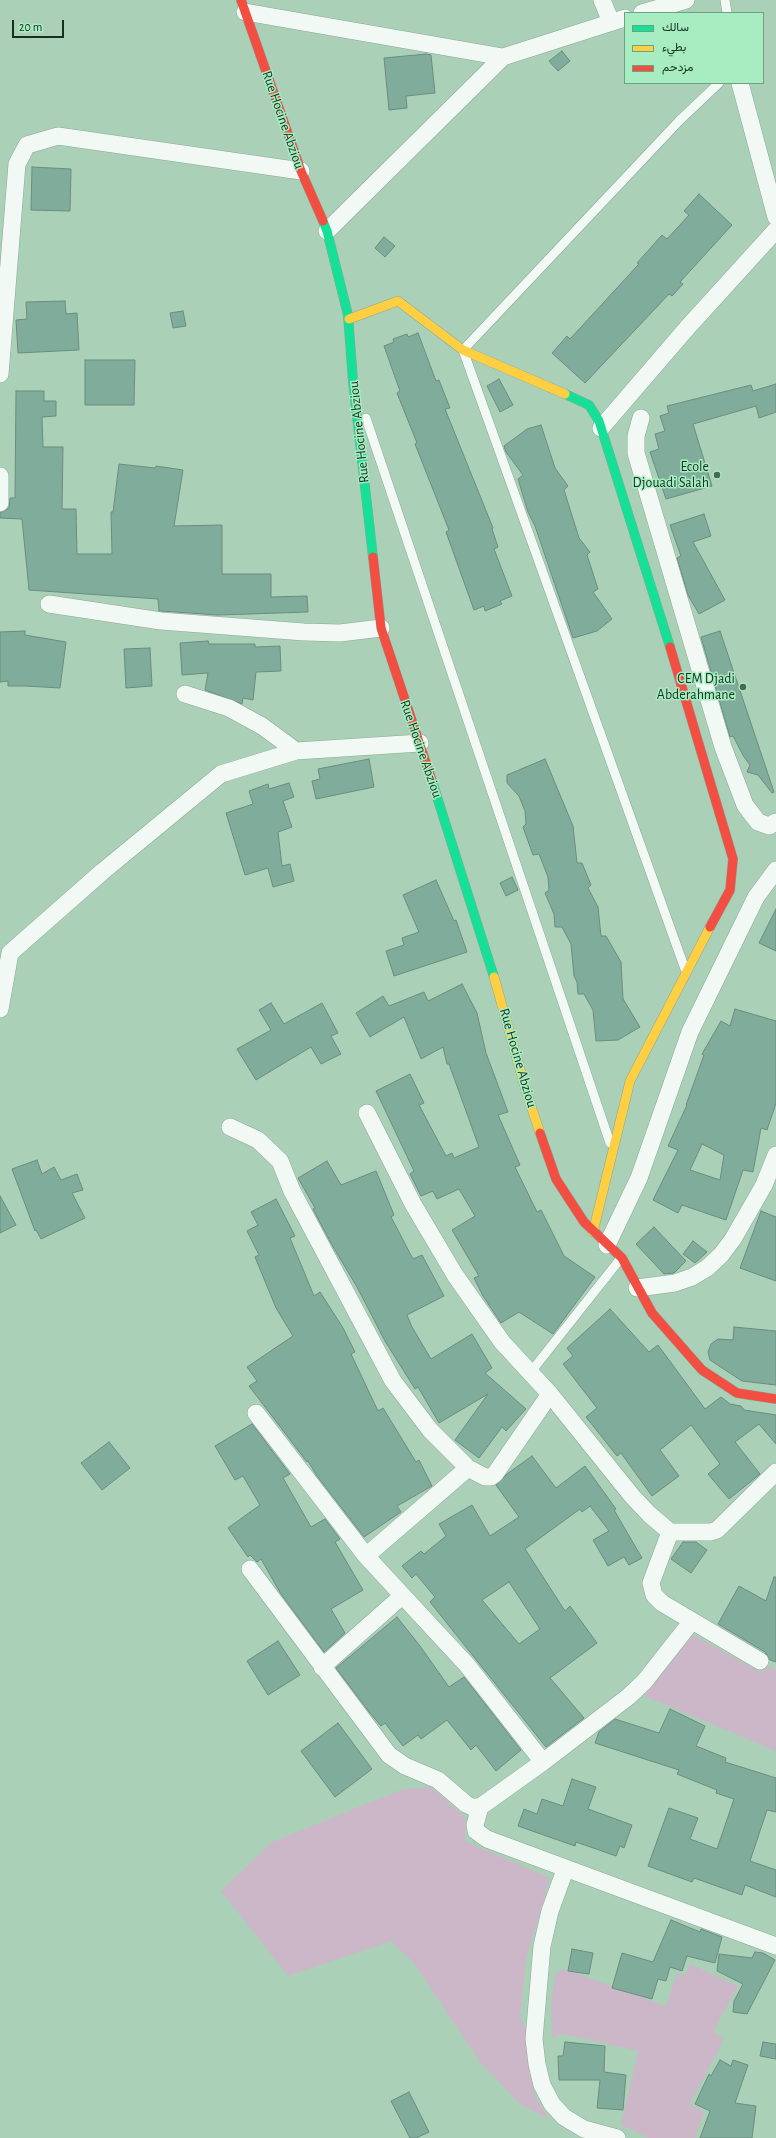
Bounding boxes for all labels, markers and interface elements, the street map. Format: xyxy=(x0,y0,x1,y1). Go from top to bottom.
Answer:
scale bar xyxy=(14,12,66,38)
legend xyxy=(624,12,764,84)
text: 20 m xyxy=(19,21,42,33)
text: سالك xyxy=(662,21,689,33)
text: بطيء xyxy=(662,41,686,53)
text: مزدحم xyxy=(662,61,693,73)
street label: Rue Hocine Abziou xyxy=(258,69,308,171)
street label: Rue Hocine Abziou xyxy=(345,380,373,484)
place label: Ecole Djouadi Salah xyxy=(632,459,709,492)
marker: Ecole Djouadi Salah xyxy=(712,470,722,480)
place label: CEM Djadi Abderahmane xyxy=(657,671,735,704)
marker: CEM Djadi Abderahmane xyxy=(738,682,748,692)
street label: Rue Hocine Abziou xyxy=(396,698,446,800)
street label: Rue Hocine Abziou xyxy=(496,1006,540,1110)

